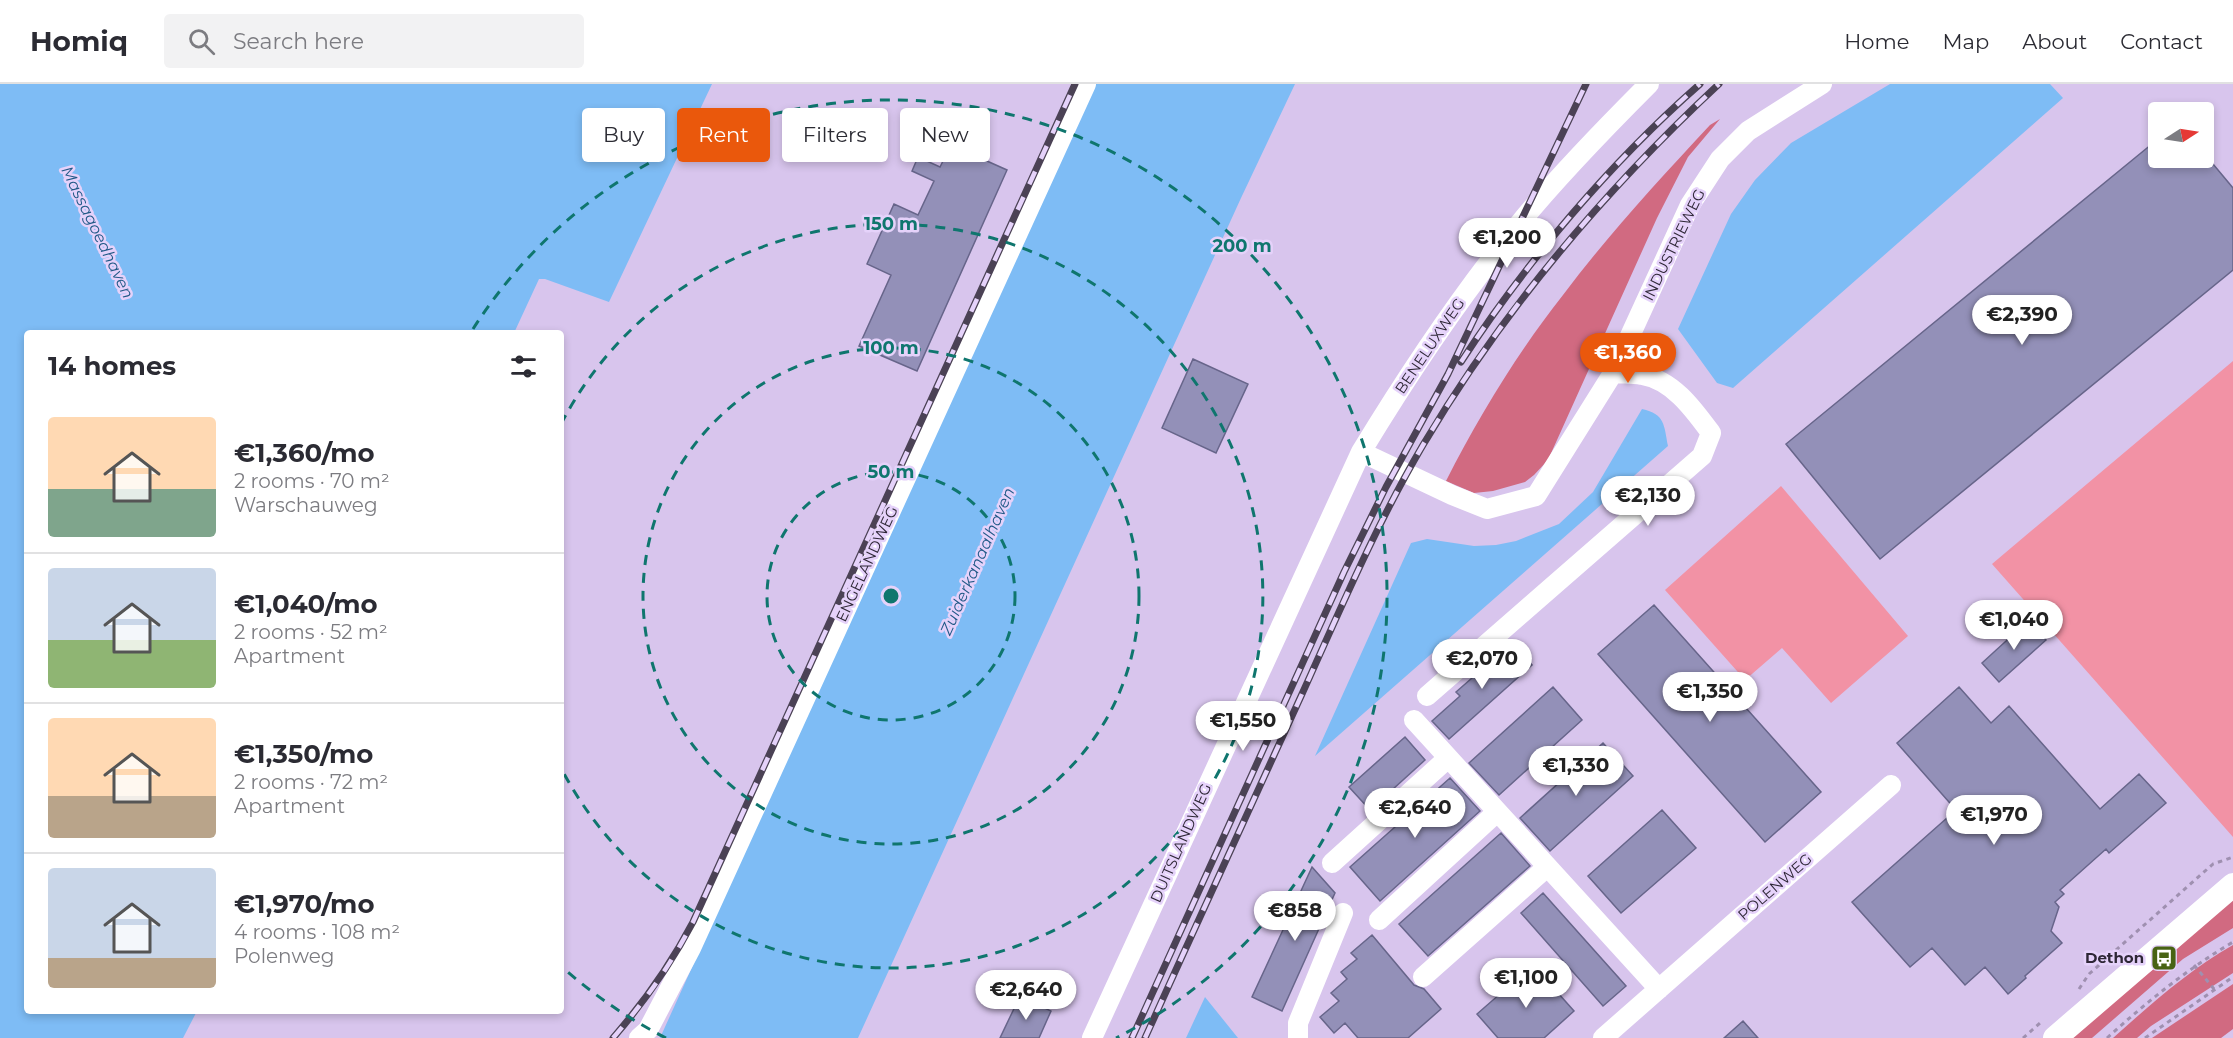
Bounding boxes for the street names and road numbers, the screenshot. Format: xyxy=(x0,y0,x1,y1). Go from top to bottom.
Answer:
street label: INDUSTRIEWEG xyxy=(1638,186,1709,304)
street label: BENELUXWEG xyxy=(1391,294,1469,397)
street label: ENGELANDWEG xyxy=(831,503,902,625)
street label: DUITSLANDWEG xyxy=(1146,780,1215,905)
street label: POLENWEG xyxy=(1734,849,1816,924)

